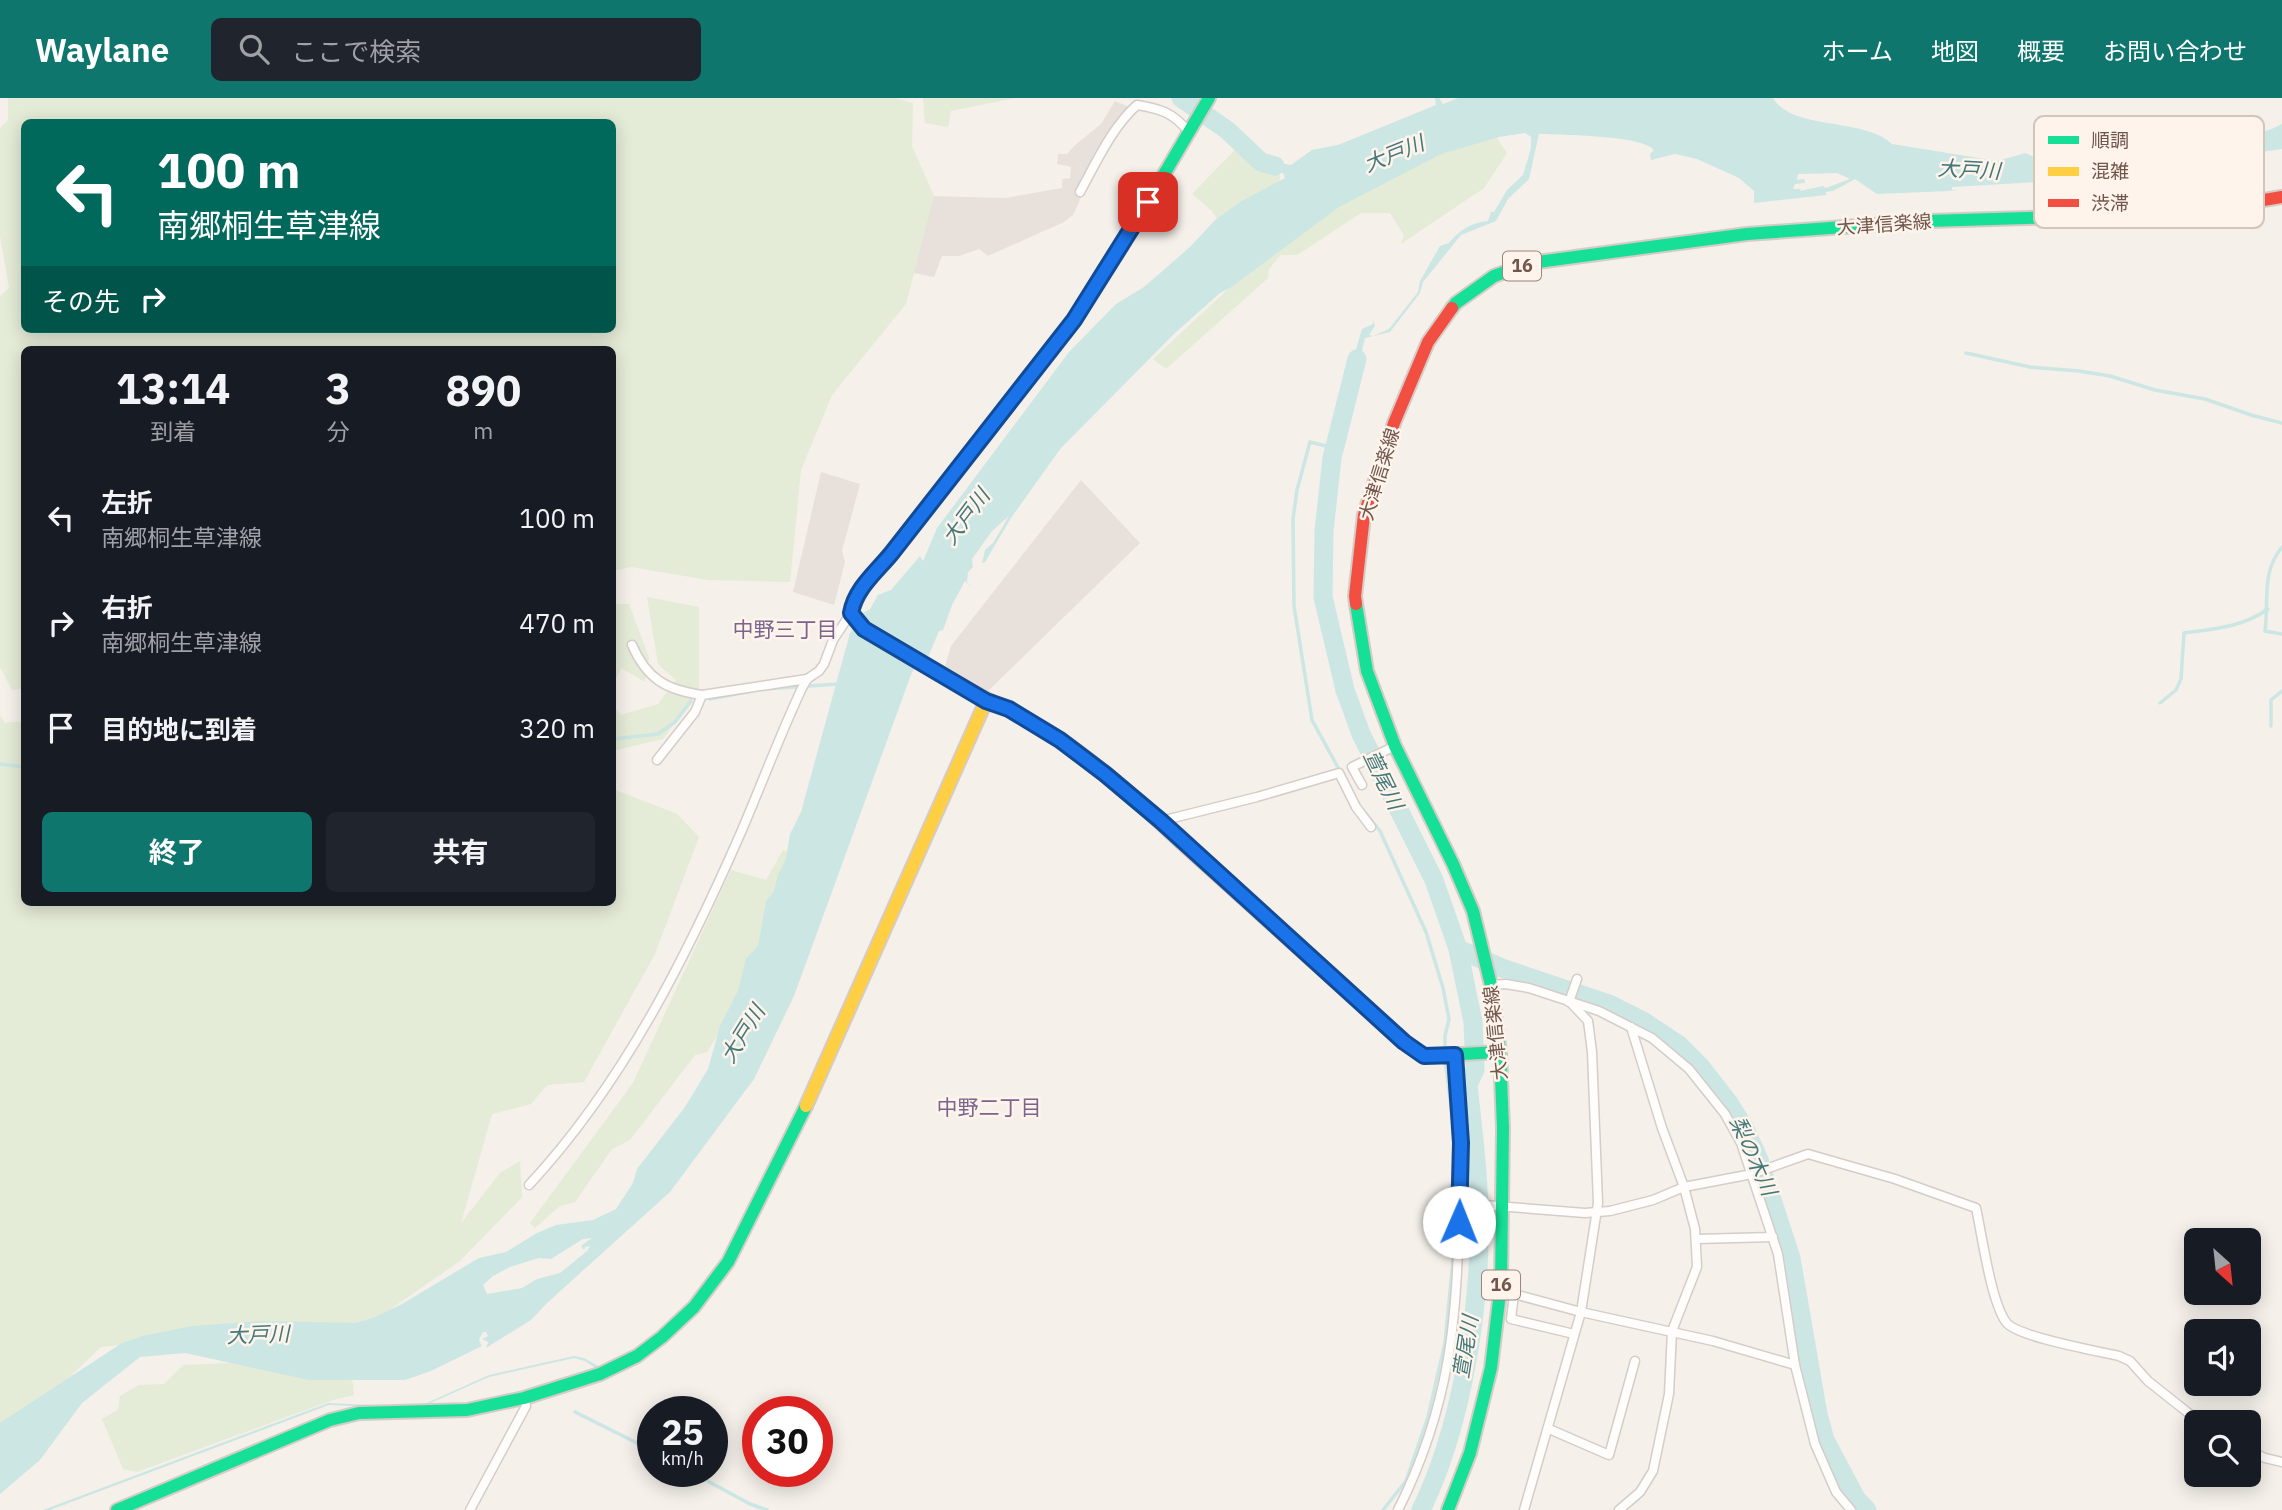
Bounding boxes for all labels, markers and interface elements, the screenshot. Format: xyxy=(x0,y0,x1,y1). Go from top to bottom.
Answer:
search box xyxy=(211,18,701,81)
text: Waylane xyxy=(35,28,169,71)
icon: search xyxy=(235,30,273,68)
text: ここで検索 xyxy=(291,34,421,68)
text: ホーム xyxy=(1822,35,1893,67)
text: 地図 xyxy=(1931,35,1979,67)
text: 概要 xyxy=(2017,35,2065,67)
text: お問い合わせ xyxy=(2103,35,2247,67)
legend xyxy=(2034,116,2264,228)
water label: 大戸川 xyxy=(1359,128,1430,178)
text: 順調 xyxy=(2091,128,2129,152)
text: 100 m xyxy=(157,138,301,201)
icon: left xyxy=(42,147,133,238)
water label: 大戸川 xyxy=(1937,153,2003,185)
text: 混雑 xyxy=(2091,159,2129,183)
pin xyxy=(1118,172,1178,232)
icon: arrive xyxy=(1129,183,1167,221)
text: 渋滞 xyxy=(2091,191,2129,215)
text: 南郷桐生草津線 xyxy=(157,204,381,246)
street label: 大津信楽線 xyxy=(1836,209,1932,239)
road number: 16 xyxy=(1503,252,1541,280)
icon: right xyxy=(134,280,172,318)
text: その先 xyxy=(42,284,120,318)
text: 13:14 xyxy=(116,361,231,416)
text: 3 xyxy=(325,361,351,416)
text: 890 xyxy=(446,363,521,418)
text: m xyxy=(473,415,493,445)
text: 到着 xyxy=(150,416,196,446)
text: 分 xyxy=(327,416,350,446)
street label: 大津信楽線 xyxy=(1354,425,1404,523)
water label: 大戸川 xyxy=(935,481,997,550)
text: 左折 xyxy=(101,485,153,519)
icon: left xyxy=(42,499,80,537)
text: 100 m xyxy=(519,501,595,535)
text: 南郷桐生草津線 xyxy=(101,522,262,552)
text: 右折 xyxy=(101,590,153,624)
icon: right xyxy=(42,604,80,642)
text: 470 m xyxy=(519,606,595,640)
district label: 中野三丁目 xyxy=(733,615,838,643)
text: 南郷桐生草津線 xyxy=(101,627,262,657)
icon: arrive xyxy=(42,709,80,747)
text: 320 m xyxy=(519,711,595,745)
text: 目的地に到着 xyxy=(101,712,257,746)
water label: 萱尾川 xyxy=(1358,745,1411,816)
button: 終了 xyxy=(42,812,312,892)
button: 共有 xyxy=(326,812,595,892)
street label: 大津信楽線 xyxy=(1478,984,1512,1082)
water label: 大戸川 xyxy=(714,998,772,1068)
district label: 中野二丁目 xyxy=(937,1093,1042,1121)
water label: 梨の木川 xyxy=(1724,1112,1785,1201)
position arrow xyxy=(1422,1185,1496,1259)
north arrow xyxy=(2184,1228,2261,1306)
map controls xyxy=(2184,1228,2261,1487)
road number: 16 xyxy=(1482,1270,1520,1300)
water label: 萱尾川 xyxy=(1446,1312,1484,1380)
water label: 大戸川 xyxy=(226,1319,292,1349)
button: sound xyxy=(2184,1319,2261,1396)
speed limit sign: 30 xyxy=(742,1396,833,1487)
text: 25 xyxy=(661,1409,704,1455)
button: search xyxy=(2184,1410,2261,1487)
text: km/h xyxy=(661,1447,704,1470)

